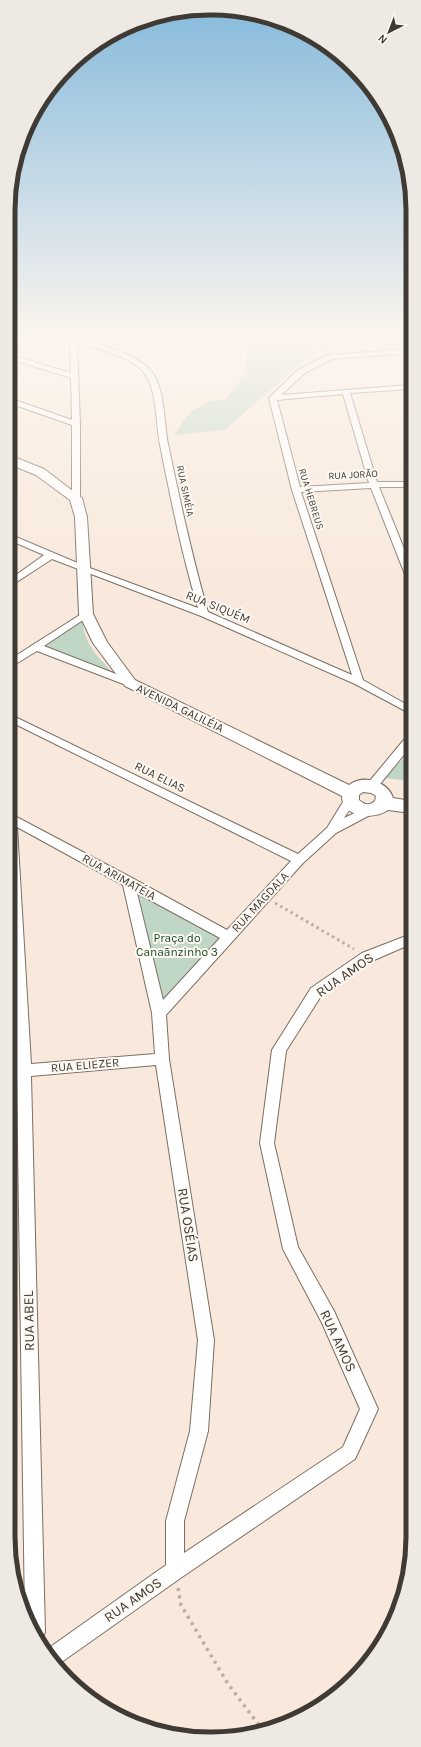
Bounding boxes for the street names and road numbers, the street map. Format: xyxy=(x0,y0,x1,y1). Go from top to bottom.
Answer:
street label: RUA SIMÉIA xyxy=(174,464,196,518)
street label: RUA HEBREUS xyxy=(296,467,326,531)
street label: RUA JORÃO xyxy=(328,468,378,482)
street label: RUA SIQUÉM xyxy=(184,587,253,626)
street label: AVENIDA GALILÉIA xyxy=(134,680,227,735)
street label: RUA ELIAS xyxy=(132,759,188,795)
street label: RUA ARIMATÉIA xyxy=(80,850,159,903)
street label: RUA MAGDALA xyxy=(229,869,291,935)
street label: RUA AMOS xyxy=(313,949,377,1001)
street label: RUA ELIEZER xyxy=(50,1055,120,1075)
street label: RUA OSÉIAS xyxy=(174,1187,203,1263)
street label: RUA ABEL xyxy=(20,1290,38,1351)
street label: RUA AMOS xyxy=(316,1307,360,1375)
street label: RUA AMOS xyxy=(101,1574,165,1626)

